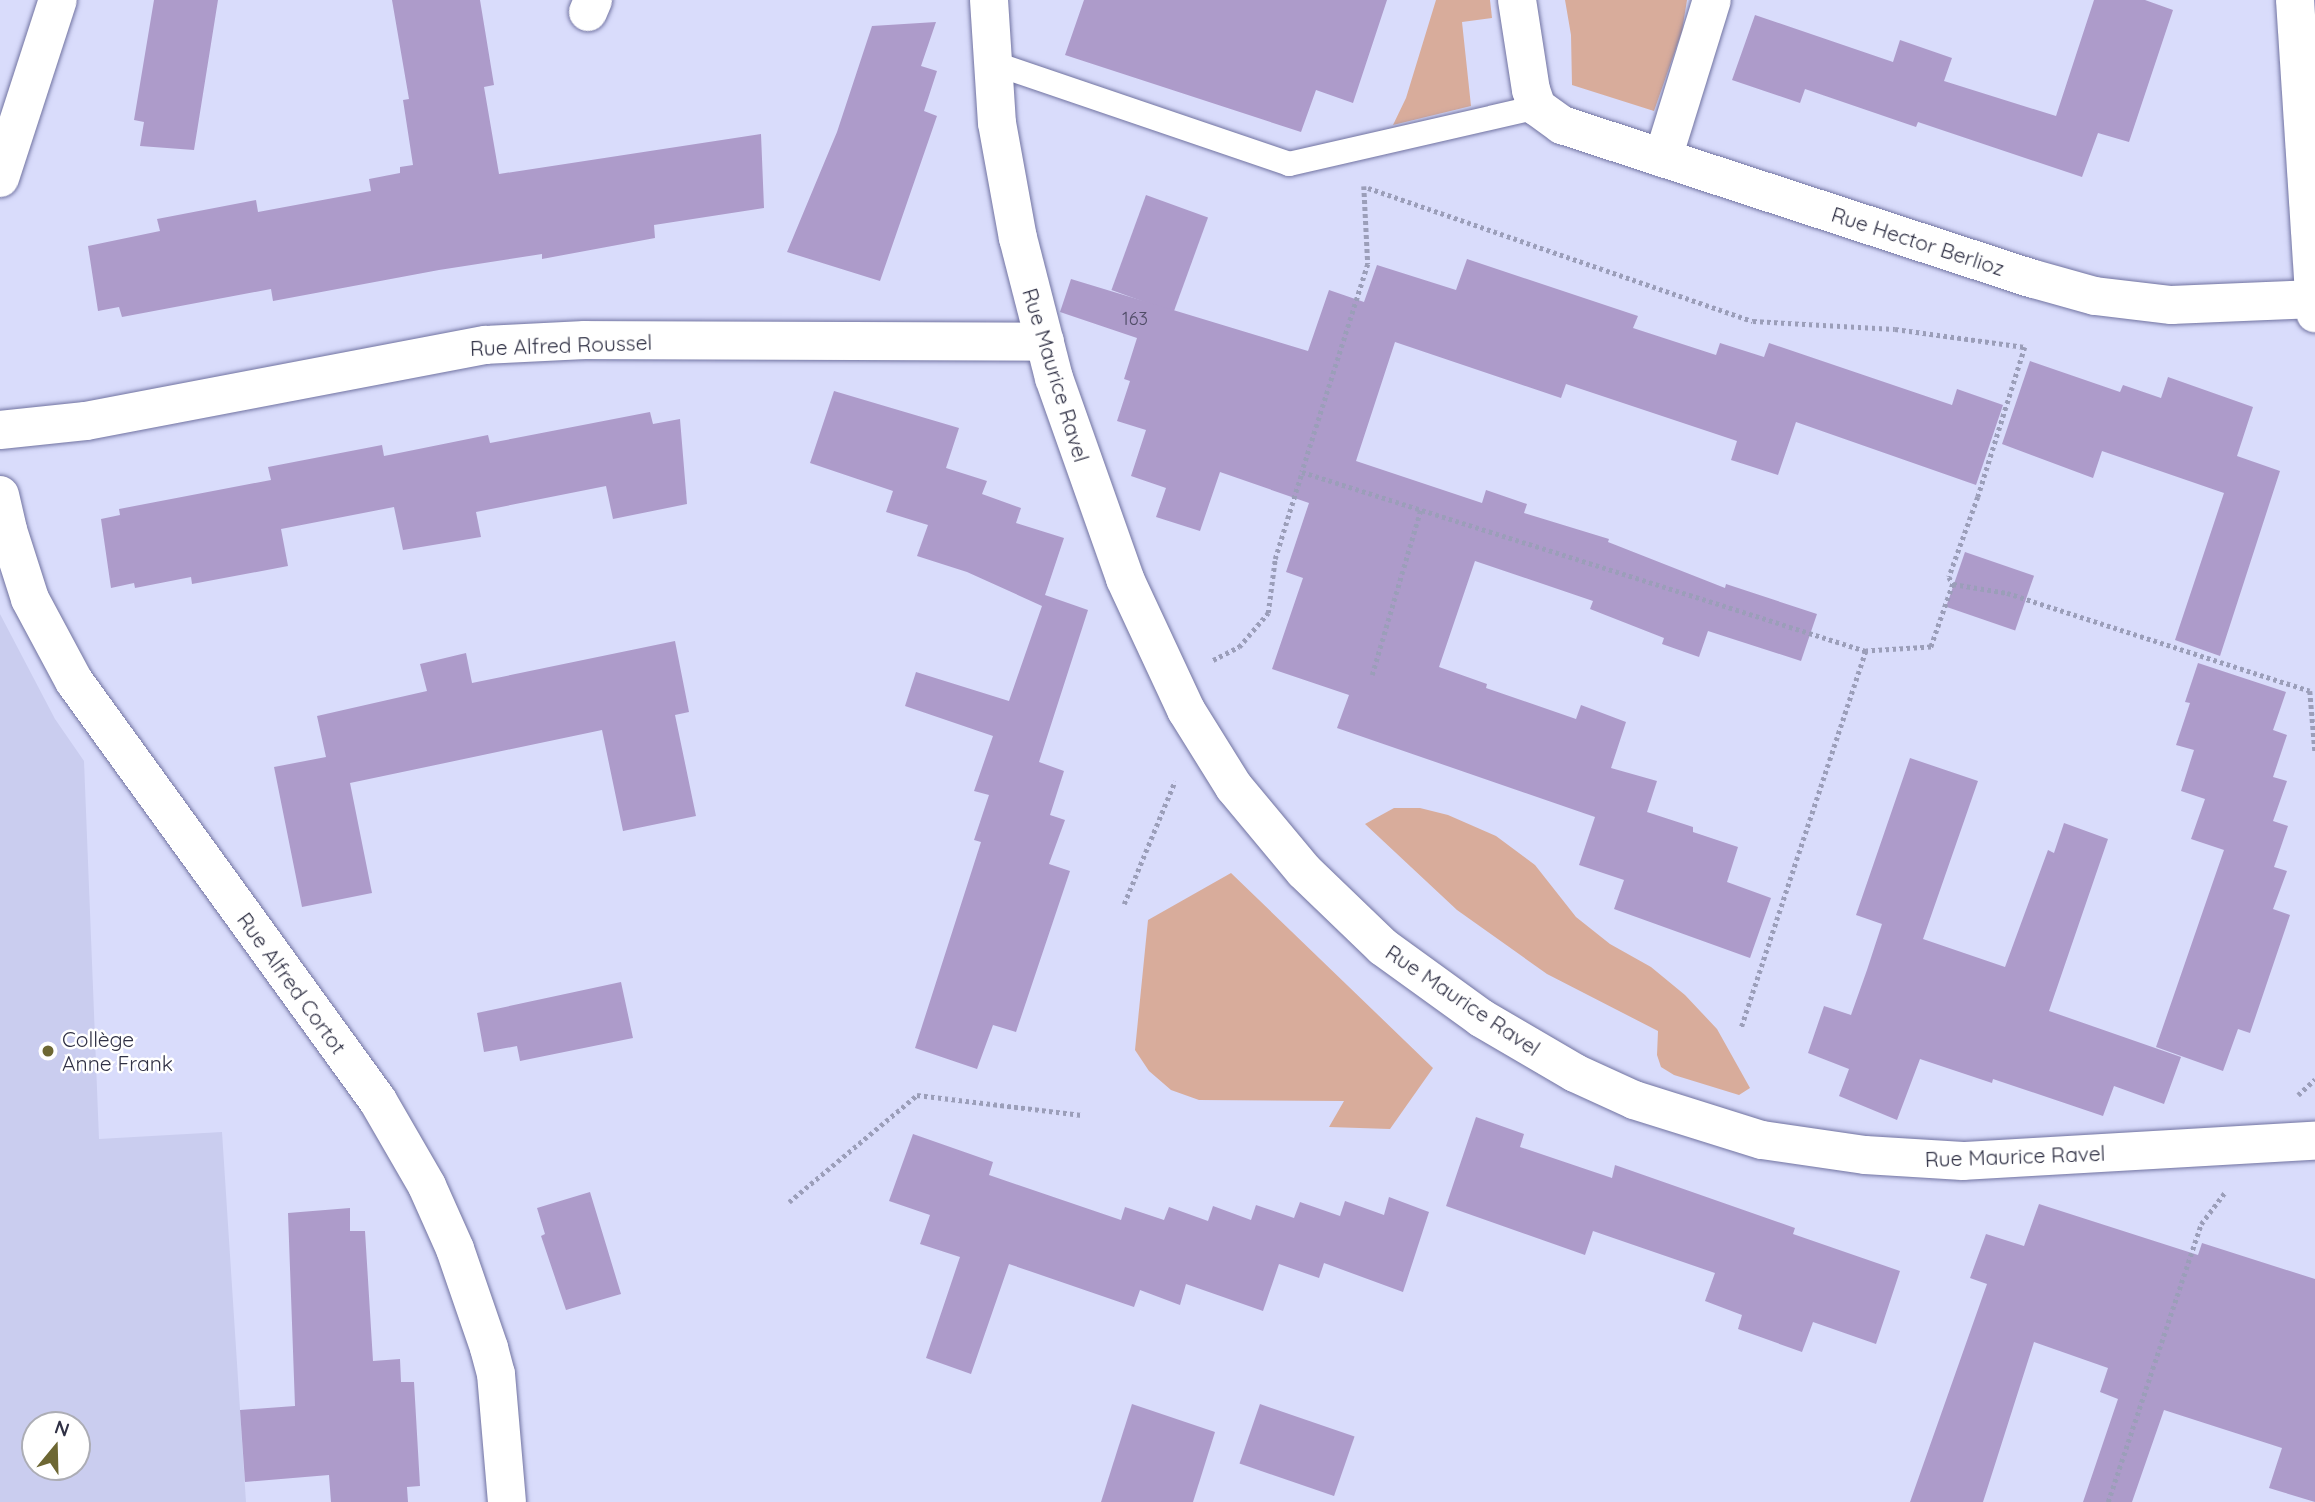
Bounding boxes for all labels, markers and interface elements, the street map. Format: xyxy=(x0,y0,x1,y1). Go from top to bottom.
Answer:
street label: Rue Hector Berlioz xyxy=(1828,201,2008,281)
street label: Rue Maurice Ravel xyxy=(1018,285,1094,465)
house number: 163 xyxy=(1122,308,1148,330)
street label: Rue Alfred Roussel xyxy=(469,329,653,361)
street label: Rue Alfred Cortot xyxy=(232,907,352,1059)
street label: Rue Maurice Ravel xyxy=(1381,939,1545,1061)
place label: Collège Anne Frank xyxy=(62,1026,173,1076)
marker: Collège Anne Frank xyxy=(40,1043,56,1059)
street label: Rue Maurice Ravel xyxy=(1924,1140,2106,1172)
north arrow xyxy=(21,1411,91,1481)
text: N xyxy=(52,1414,73,1442)

